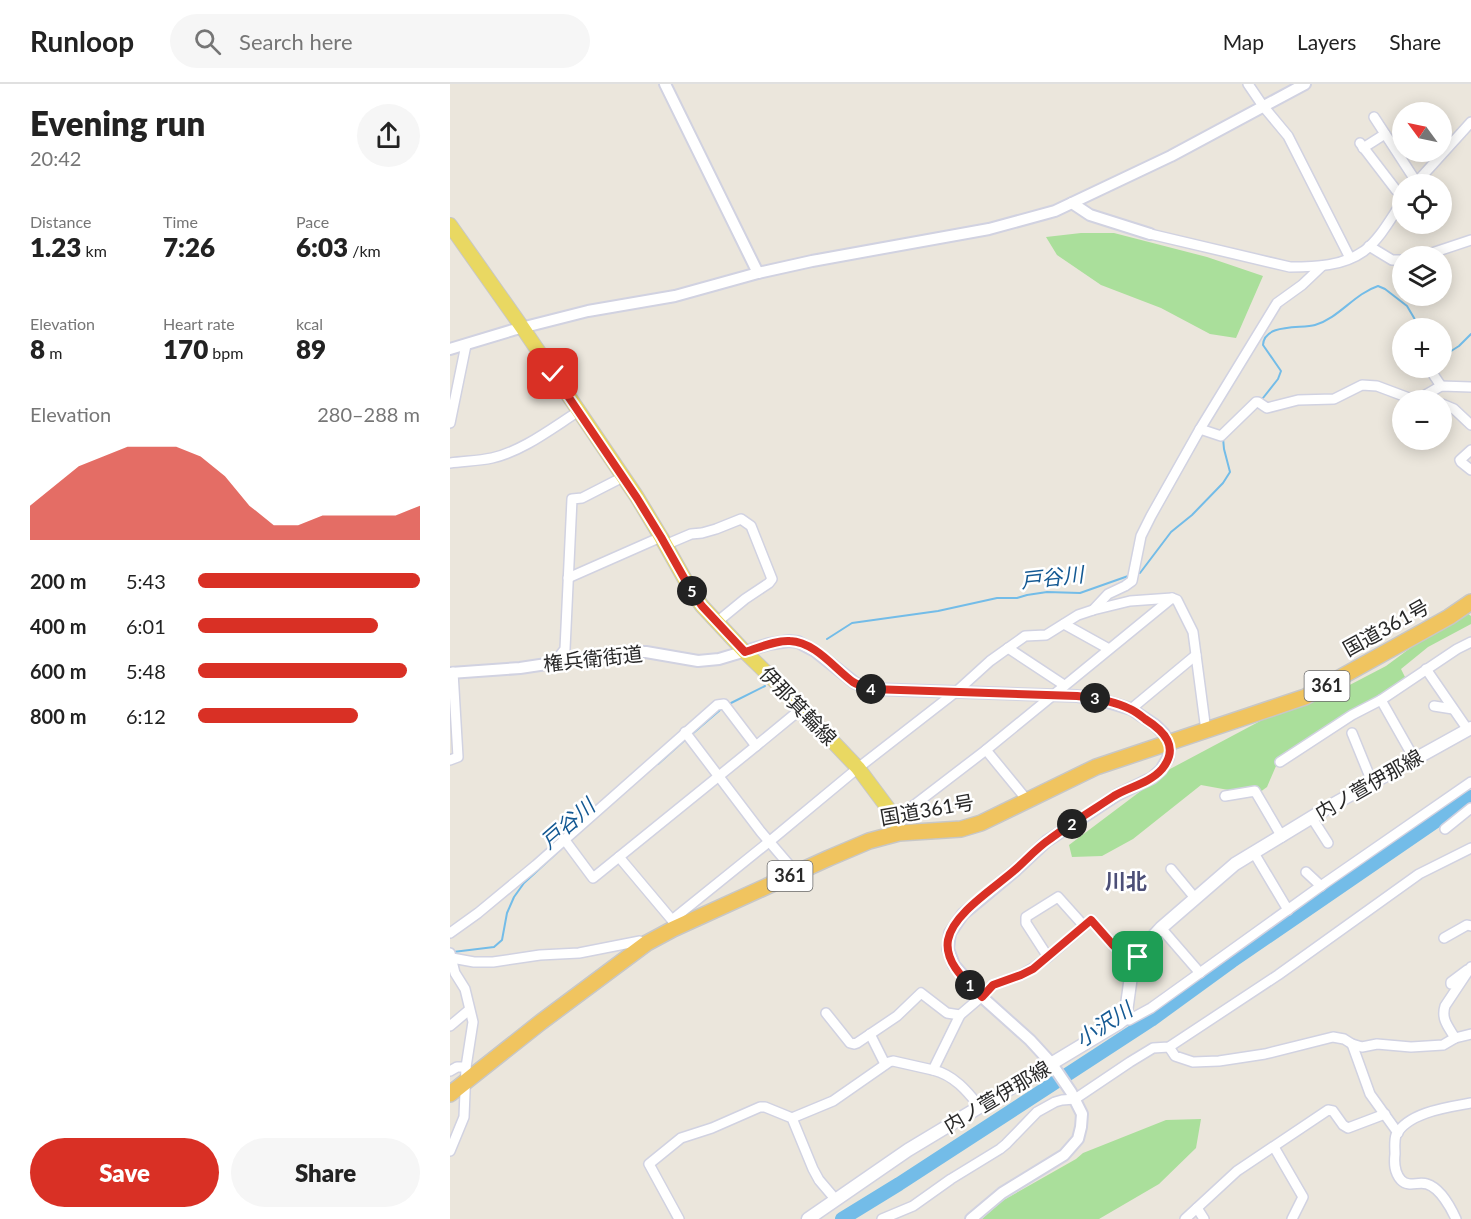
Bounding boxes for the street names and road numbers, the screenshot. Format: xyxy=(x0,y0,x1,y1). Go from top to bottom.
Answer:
street label: 国道361号 xyxy=(1338,594,1433,661)
street label: 権兵衛街道 xyxy=(542,641,644,675)
street label: 伊那箕輪線 xyxy=(755,661,842,750)
road number: 361 xyxy=(1304,671,1350,701)
street label: 内ノ萱伊那線 xyxy=(1311,744,1426,825)
street label: 国道361号 xyxy=(878,789,976,829)
road number: 361 xyxy=(768,861,812,891)
street label: 内ノ萱伊那線 xyxy=(939,1055,1054,1137)

